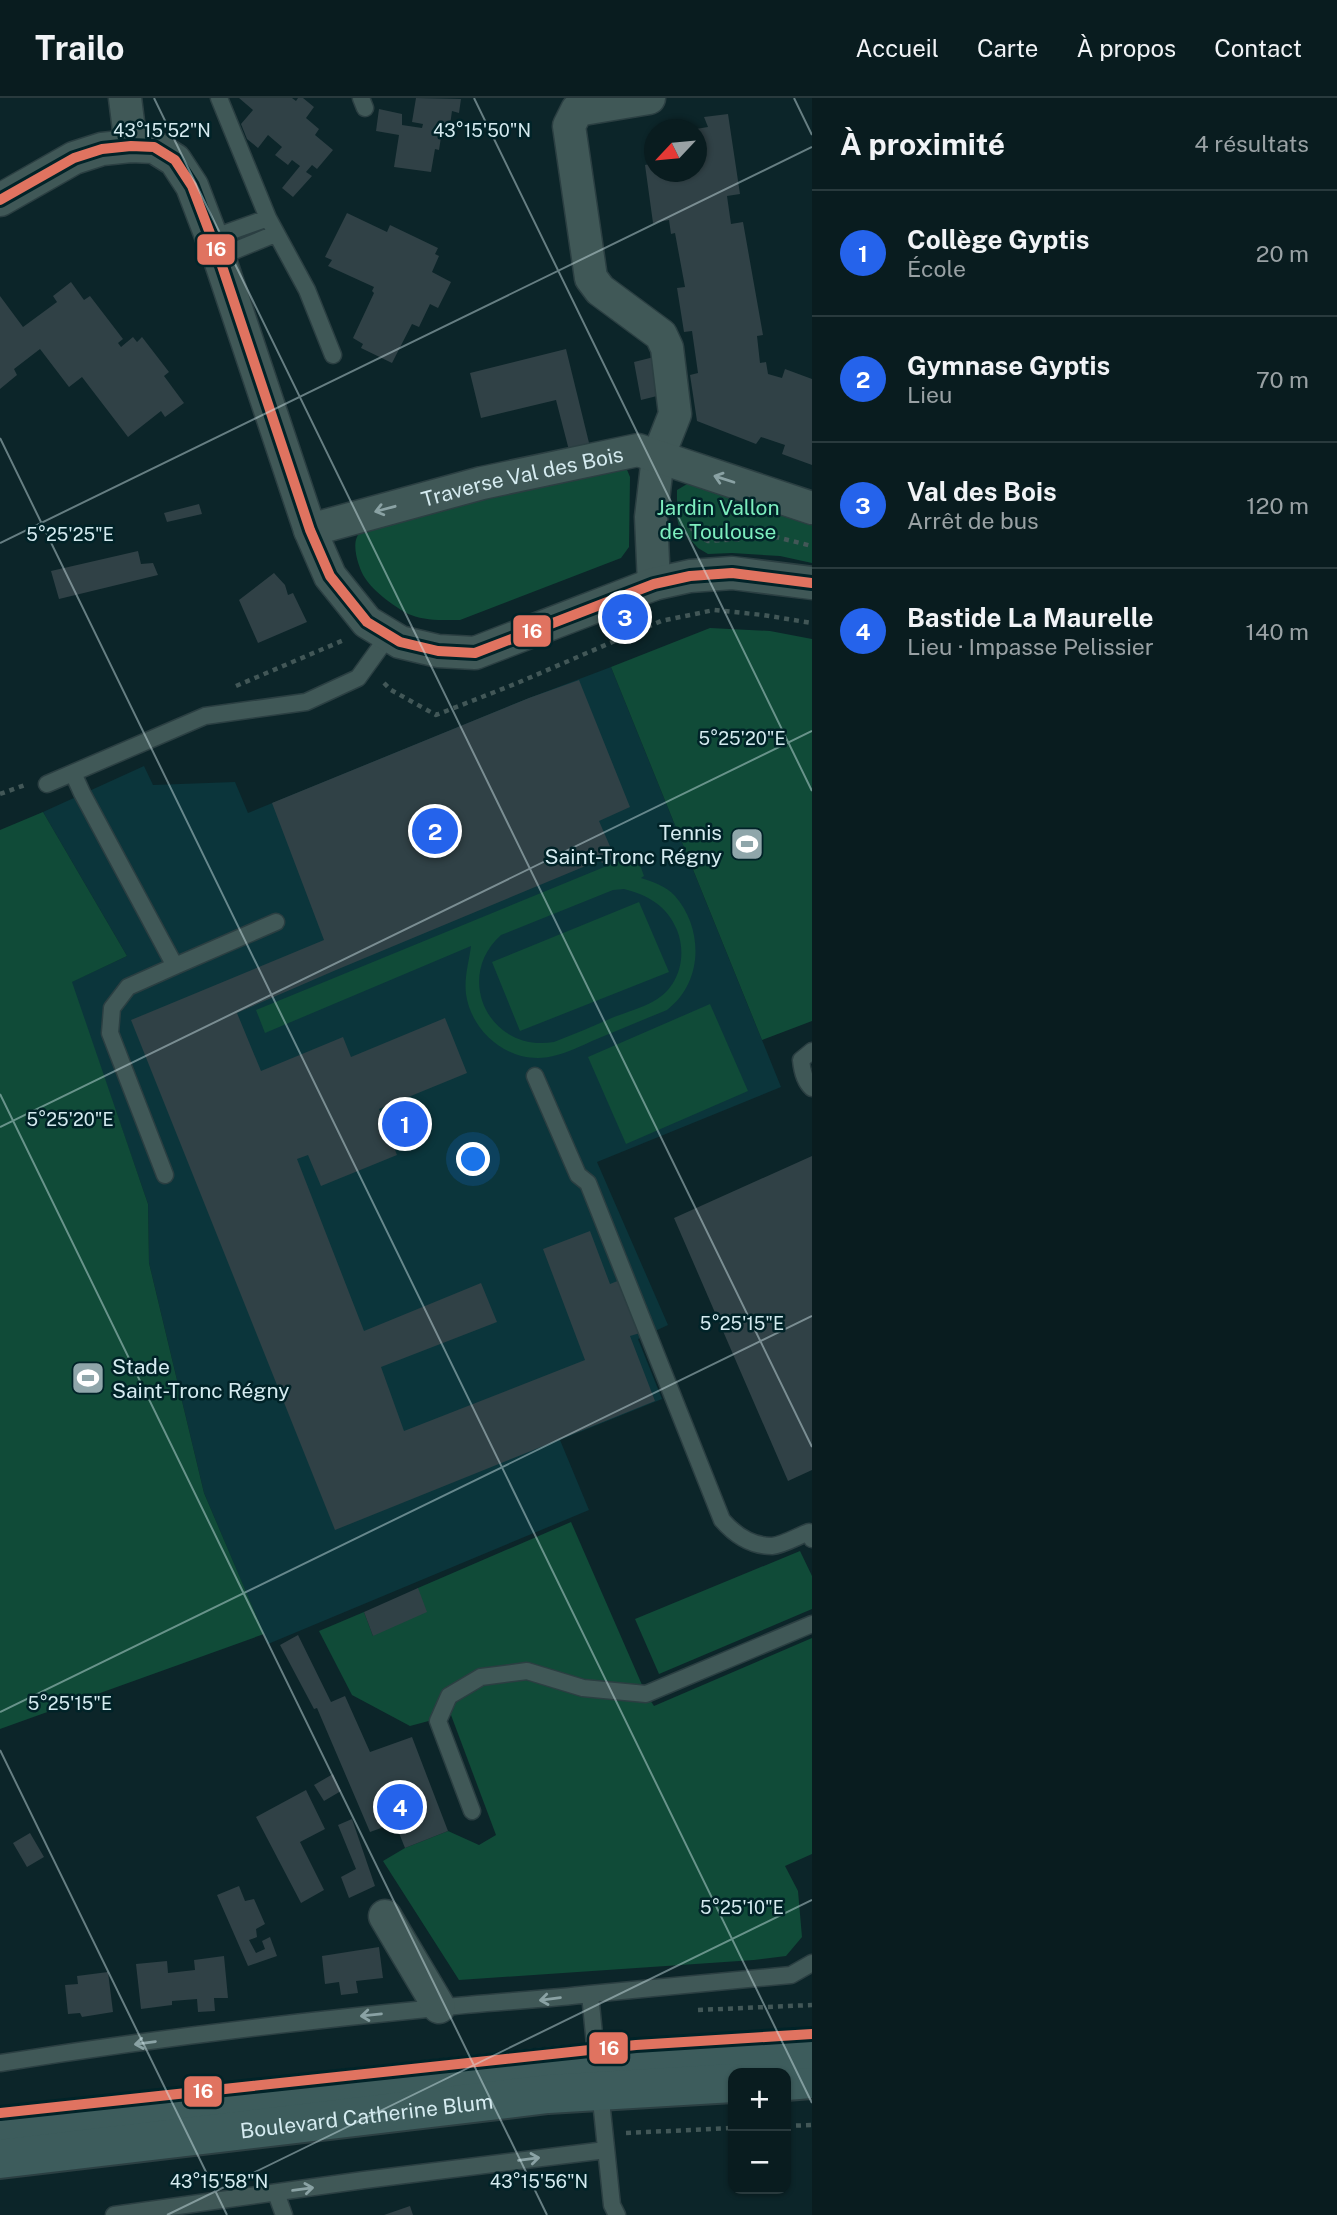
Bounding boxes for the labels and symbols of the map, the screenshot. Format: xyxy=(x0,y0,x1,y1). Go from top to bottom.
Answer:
north arrow xyxy=(644,119,707,182)
text: 43°15'52"N xyxy=(113,120,211,141)
text: 43°15'50"N xyxy=(433,120,531,141)
line badge: 16 xyxy=(196,233,236,266)
text: 16 xyxy=(206,238,226,260)
street label: Traverse Val des Bois xyxy=(418,441,625,512)
one-way arrow xyxy=(713,472,735,484)
park label: Jardin Vallon de Toulouse xyxy=(656,495,780,544)
one-way arrow xyxy=(375,503,397,516)
text: 5°25'25"E xyxy=(26,524,114,545)
pin: 3 xyxy=(602,591,648,643)
line badge: 16 xyxy=(512,614,552,648)
text: 16 xyxy=(522,620,542,642)
text: 5°25'20"E xyxy=(698,728,786,749)
pin: 2 xyxy=(412,805,458,857)
place label: Tennis Saint-Tronc Régny xyxy=(545,820,722,869)
sports icon: Tennis Saint-Tronc Régny xyxy=(728,825,766,863)
pin: 1 xyxy=(382,1098,428,1150)
text: 5°25'20"E xyxy=(26,1109,114,1130)
your location xyxy=(456,1142,490,1176)
text: 5°25'15"E xyxy=(700,1313,784,1334)
place label: Stade Saint-Tronc Régny xyxy=(112,1354,289,1403)
sports icon: Stade Saint-Tronc Régny xyxy=(69,1359,107,1397)
text: 5°25'15"E xyxy=(28,1693,112,1714)
pin: 4 xyxy=(377,1781,423,1833)
text: 5°25'10"E xyxy=(700,1897,784,1918)
one-way arrow xyxy=(539,1992,562,2005)
one-way arrow xyxy=(360,2008,383,2021)
line badge: 16 xyxy=(588,2031,629,2065)
one-way arrow xyxy=(134,2036,157,2049)
text: 16 xyxy=(599,2037,619,2059)
line badge: 16 xyxy=(183,2075,223,2108)
text: 16 xyxy=(193,2080,213,2102)
street label: Boulevard Catherine Blum xyxy=(239,2088,494,2143)
one-way arrow xyxy=(517,2153,540,2166)
text: 43°15'58"N xyxy=(170,2171,268,2192)
text: 43°15'56"N xyxy=(490,2171,588,2192)
one-way arrow xyxy=(291,2182,314,2195)

